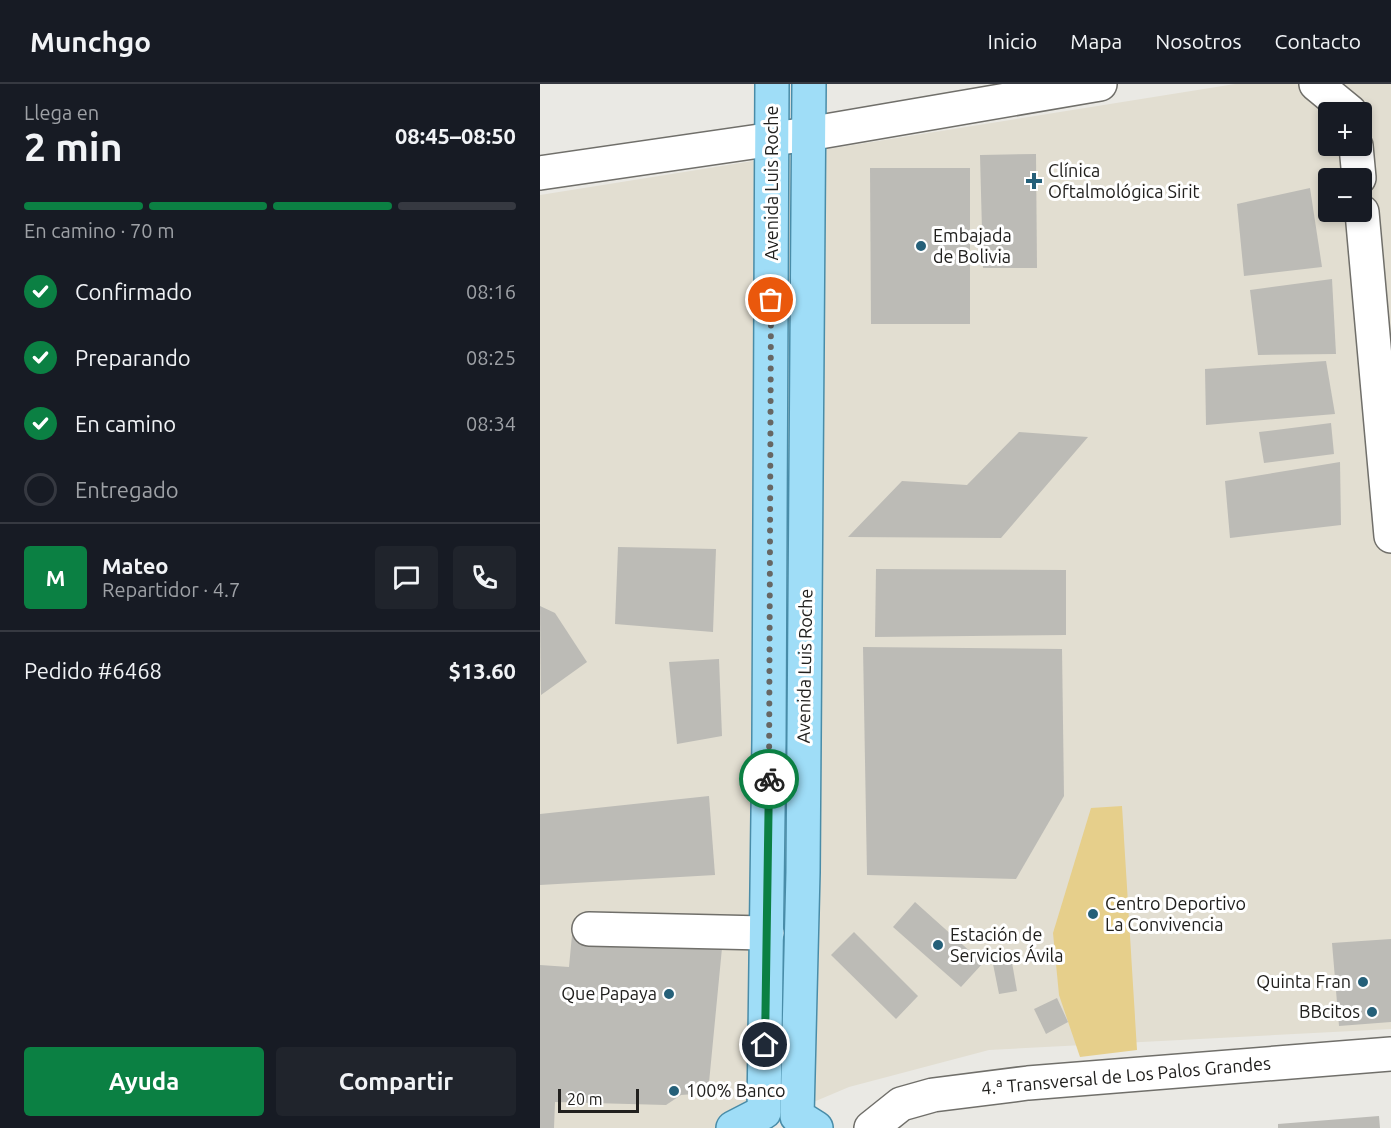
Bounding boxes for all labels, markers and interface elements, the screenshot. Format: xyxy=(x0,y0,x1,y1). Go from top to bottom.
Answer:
text: Munchgo xyxy=(30,26,151,57)
text: Inicio xyxy=(988,29,1037,53)
text: Mapa xyxy=(1070,29,1122,53)
text: Nosotros xyxy=(1155,29,1242,53)
text: Contacto xyxy=(1275,29,1361,53)
text: Llega en xyxy=(24,101,99,124)
map controls xyxy=(1318,102,1372,222)
button: + xyxy=(1318,102,1372,156)
street label: Avenida Luis Roche xyxy=(761,106,781,260)
text: 08:45–08:50 xyxy=(395,123,516,148)
text: 2 min xyxy=(24,125,123,168)
place label: Clínica Oftalmológica Sirit xyxy=(1048,160,1200,201)
button: − xyxy=(1318,168,1372,222)
marker: Clínica Oftalmológica Sirit xyxy=(1025,172,1043,190)
text: En camino · 70 m xyxy=(24,219,174,242)
place label: Embajada de Bolivia xyxy=(933,225,1012,266)
marker: Embajada de Bolivia xyxy=(914,239,928,253)
pin xyxy=(745,274,796,325)
icon: check xyxy=(24,275,57,308)
text: Confirmado xyxy=(75,279,192,304)
text: 08:16 xyxy=(466,280,516,303)
icon: bag xyxy=(754,283,787,316)
icon: check xyxy=(24,341,57,374)
text: Preparando xyxy=(75,345,191,370)
text: 08:25 xyxy=(466,346,516,369)
icon: check xyxy=(24,407,57,440)
text: En camino xyxy=(75,411,176,436)
text: 08:34 xyxy=(466,412,516,435)
text: Entregado xyxy=(75,477,179,502)
button: chat xyxy=(375,546,438,609)
button: phone xyxy=(453,546,516,609)
text: Mateo xyxy=(102,553,169,578)
text: M xyxy=(46,565,65,590)
text: Repartidor · 4.7 xyxy=(102,578,240,601)
street label: Avenida Luis Roche xyxy=(793,588,815,744)
text: Pedido #6468 xyxy=(24,658,162,683)
text: $13.60 xyxy=(449,658,516,683)
courier xyxy=(739,749,799,809)
icon: bike xyxy=(753,763,786,796)
place label: Centro Deportivo La Convivencia xyxy=(1105,893,1246,934)
marker: Centro Deportivo La Convivencia xyxy=(1086,907,1100,921)
place label: Estación de Servicios Ávila xyxy=(950,924,1064,965)
marker: Estación de Servicios Ávila xyxy=(931,938,945,952)
place label: Quinta Fran xyxy=(1256,971,1351,992)
marker: Quinta Fran xyxy=(1356,975,1370,989)
place label: Que Papaya xyxy=(561,983,657,1004)
marker: Que Papaya xyxy=(662,987,676,1001)
place label: BBcitos xyxy=(1299,1001,1360,1021)
marker: BBcitos xyxy=(1365,1005,1379,1019)
pin xyxy=(739,1019,790,1070)
icon: home xyxy=(748,1028,781,1061)
button: Ayuda xyxy=(24,1047,264,1116)
button: Compartir xyxy=(276,1047,516,1116)
street label: 4.ª Transversal de Los Palos Grandes xyxy=(980,1052,1272,1098)
place label: 100% Banco xyxy=(686,1080,786,1100)
marker: 100% Banco xyxy=(667,1084,681,1098)
scale bar xyxy=(558,1086,639,1114)
text: 20 m xyxy=(567,1090,603,1108)

